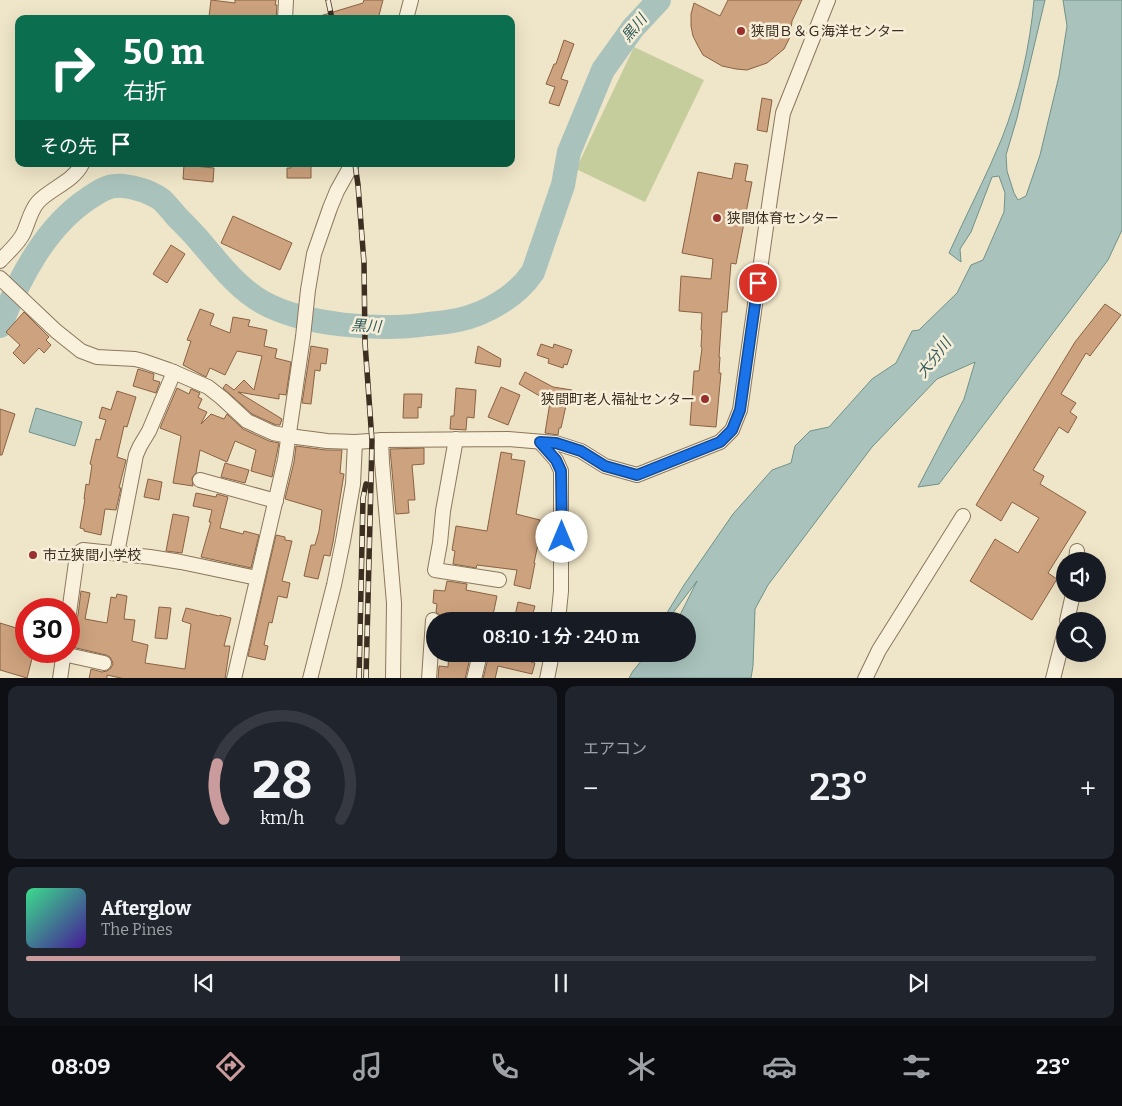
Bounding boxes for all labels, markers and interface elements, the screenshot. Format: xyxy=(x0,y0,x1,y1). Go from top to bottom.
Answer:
water label: 黒川 xyxy=(618,9,652,45)
place label: 狭間Ｂ＆Ｇ海洋センター xyxy=(751,23,905,40)
marker: 狭間Ｂ＆Ｇ海洋センター xyxy=(735,25,747,37)
text: 50 m xyxy=(123,31,204,73)
icon: right xyxy=(40,35,105,100)
text: 右折 xyxy=(123,78,167,105)
icon: arrive xyxy=(107,130,135,158)
text: その先 xyxy=(40,135,97,158)
place label: 狭間体育センター xyxy=(727,210,839,227)
marker: 狭間体育センター xyxy=(711,212,723,224)
pin xyxy=(737,262,779,304)
icon: arrive xyxy=(744,269,772,297)
water label: 黒川 xyxy=(351,316,383,336)
water label: 大分川 xyxy=(913,333,956,381)
place label: 狭間町老人福祉センター xyxy=(541,391,695,408)
marker: 狭間町老人福祉センター xyxy=(699,393,711,405)
position arrow xyxy=(535,510,587,562)
place label: 市立狭間小学校 xyxy=(43,547,141,564)
marker: 市立狭間小学校 xyxy=(27,549,39,561)
map controls xyxy=(1056,552,1106,662)
button: sound xyxy=(1056,552,1106,602)
speed limit sign: 30 xyxy=(15,598,80,663)
button: search xyxy=(1056,612,1106,662)
text: 08:10 · 1 分 · 240 m xyxy=(482,625,640,648)
text: エアコン xyxy=(583,739,647,758)
text: 28 xyxy=(252,749,313,812)
text: 23° xyxy=(809,764,869,810)
text: − xyxy=(583,772,598,805)
text: + xyxy=(1080,772,1096,805)
text: km/h xyxy=(260,807,305,829)
text: Afterglow xyxy=(101,897,191,920)
text: The Pines xyxy=(101,920,173,939)
icon: previous xyxy=(190,969,218,997)
icon: pause xyxy=(547,969,575,997)
icon: next xyxy=(904,969,932,997)
icon: directions xyxy=(213,1049,248,1084)
icon: music xyxy=(350,1049,385,1084)
icon: phone xyxy=(487,1049,522,1084)
icon: climate xyxy=(624,1049,659,1084)
icon: car xyxy=(762,1049,797,1084)
icon: filters xyxy=(899,1049,934,1084)
text: 08:09 xyxy=(51,1053,110,1080)
text: 23° xyxy=(1036,1053,1071,1080)

